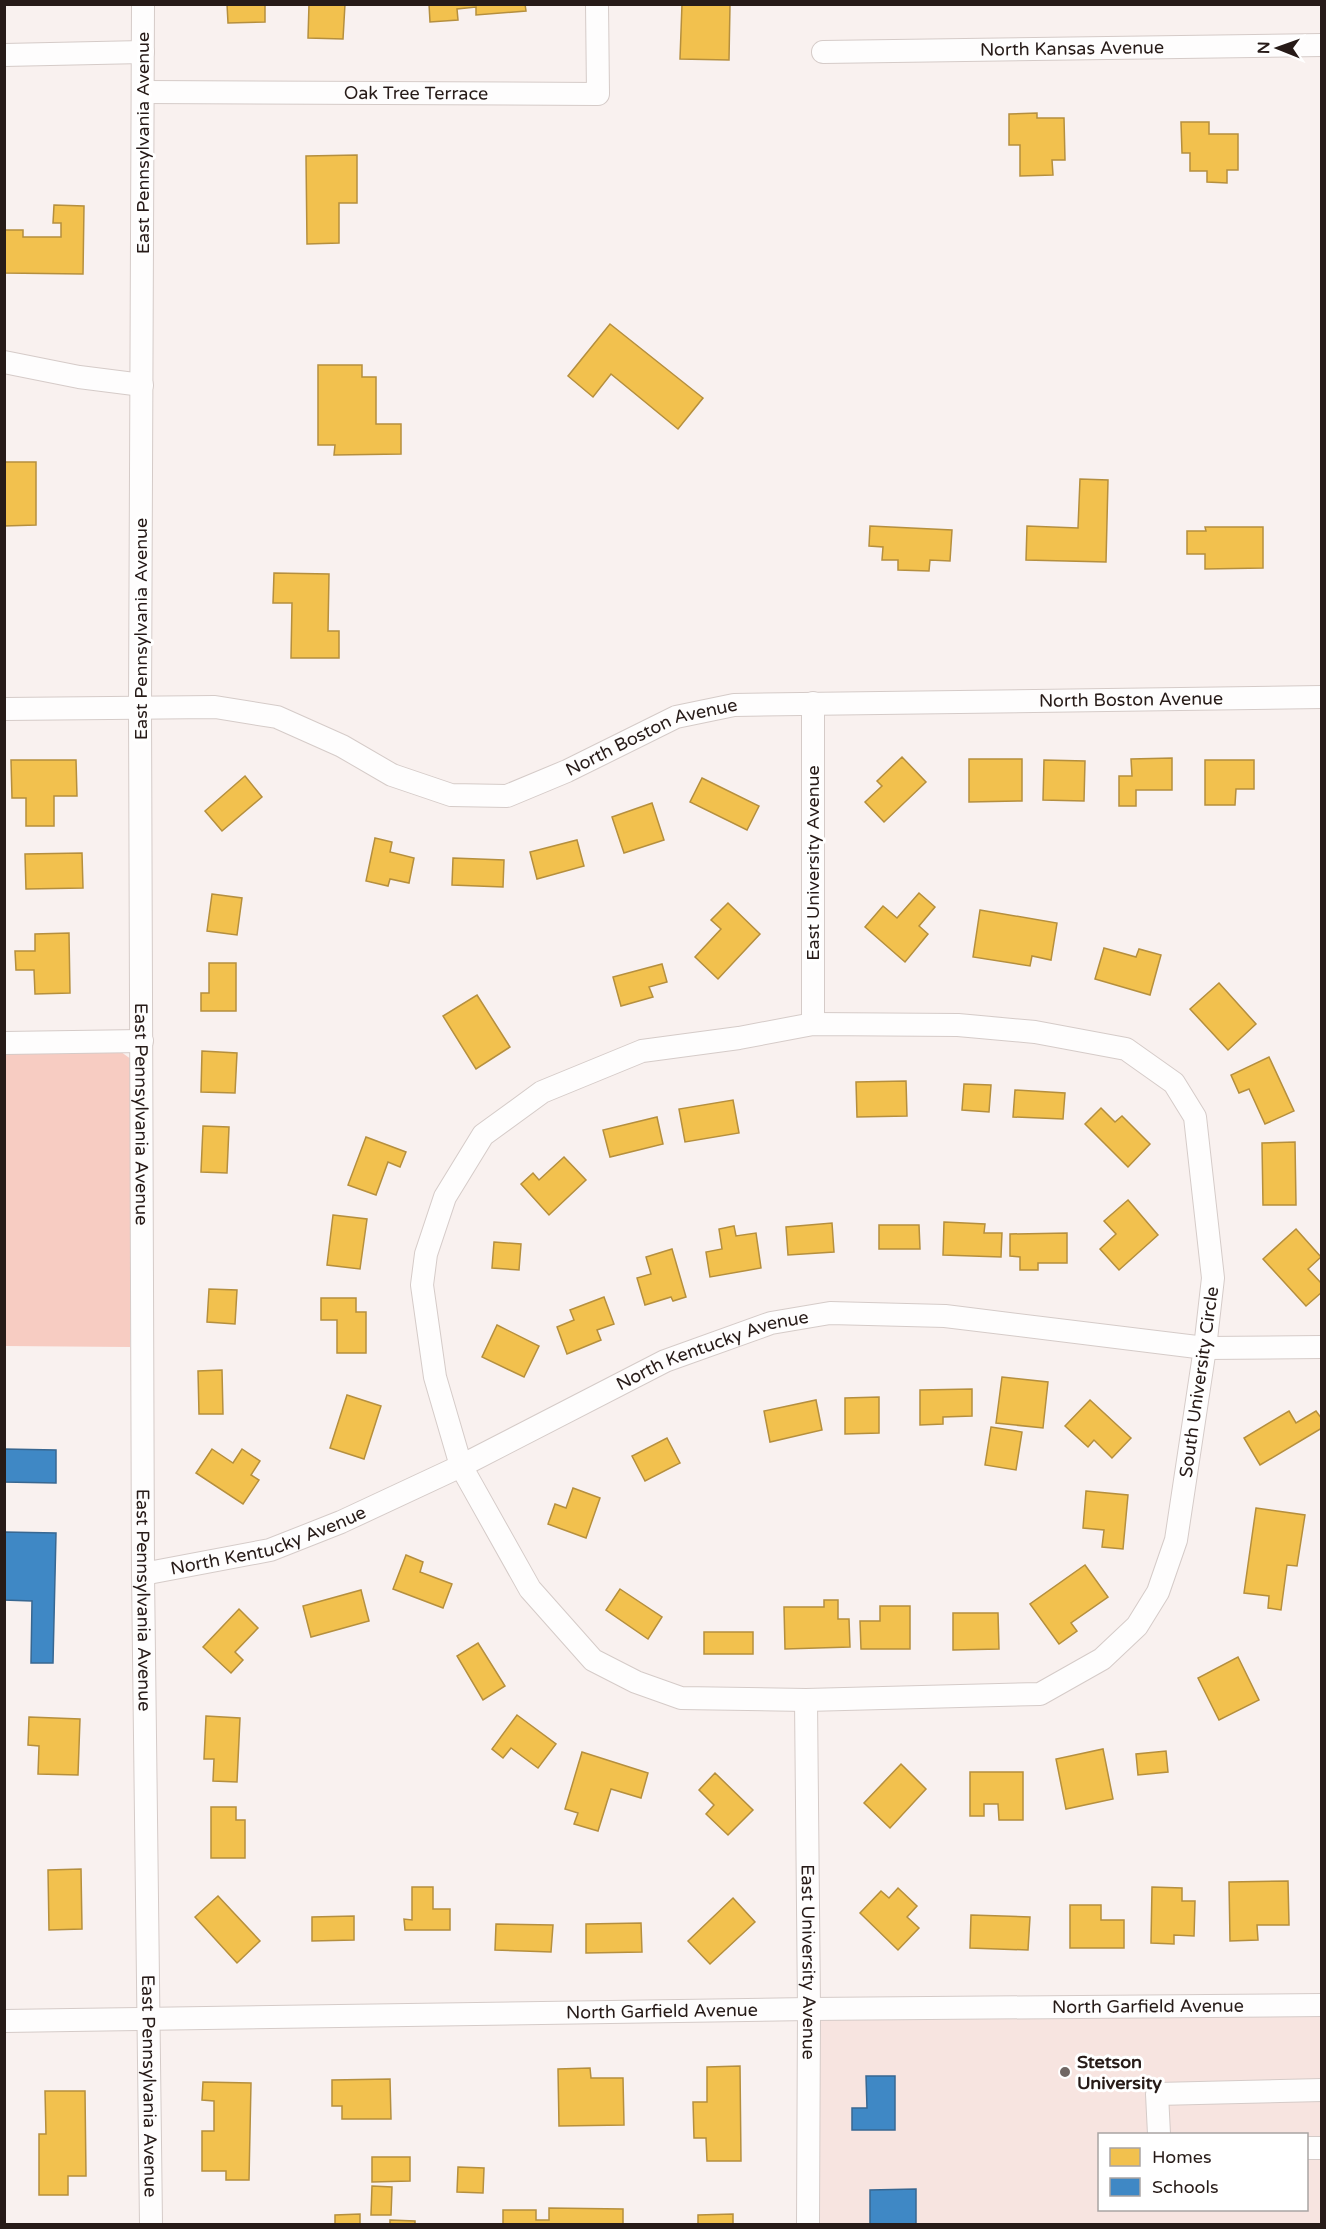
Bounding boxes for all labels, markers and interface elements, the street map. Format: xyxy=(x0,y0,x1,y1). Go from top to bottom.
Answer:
north arrow xyxy=(1248,18,1308,78)
street label: East Pennsylvania Avenue xyxy=(132,32,154,254)
street label: North Kansas Avenue xyxy=(980,36,1164,61)
text: N xyxy=(1254,41,1274,54)
street label: Oak Tree Terrace xyxy=(344,82,488,105)
street label: East Pennsylvania Avenue xyxy=(130,518,152,740)
street label: North Boston Avenue xyxy=(1039,687,1223,712)
street label: North Boston Avenue xyxy=(562,694,739,781)
street label: East University Avenue xyxy=(802,765,824,961)
street label: East Pennsylvania Avenue xyxy=(130,1003,153,1225)
street label: South University Circle xyxy=(1175,1285,1223,1479)
street label: North Kentucky Avenue xyxy=(613,1306,810,1395)
street label: East Pennsylvania Avenue xyxy=(132,1489,156,1711)
street label: North Kentucky Avenue xyxy=(169,1501,369,1580)
street label: East University Avenue xyxy=(797,1864,820,2060)
street label: East Pennsylvania Avenue xyxy=(137,1974,162,2197)
street label: North Garfield Avenue xyxy=(1052,1995,1244,2018)
street label: North Garfield Avenue xyxy=(566,1999,758,2024)
place label: Stetson University xyxy=(1077,2051,1162,2094)
marker: Stetson University xyxy=(1058,2065,1072,2079)
legend xyxy=(1098,2133,1308,2211)
text: Homes xyxy=(1152,2146,1212,2168)
text: Schools xyxy=(1152,2176,1219,2198)

